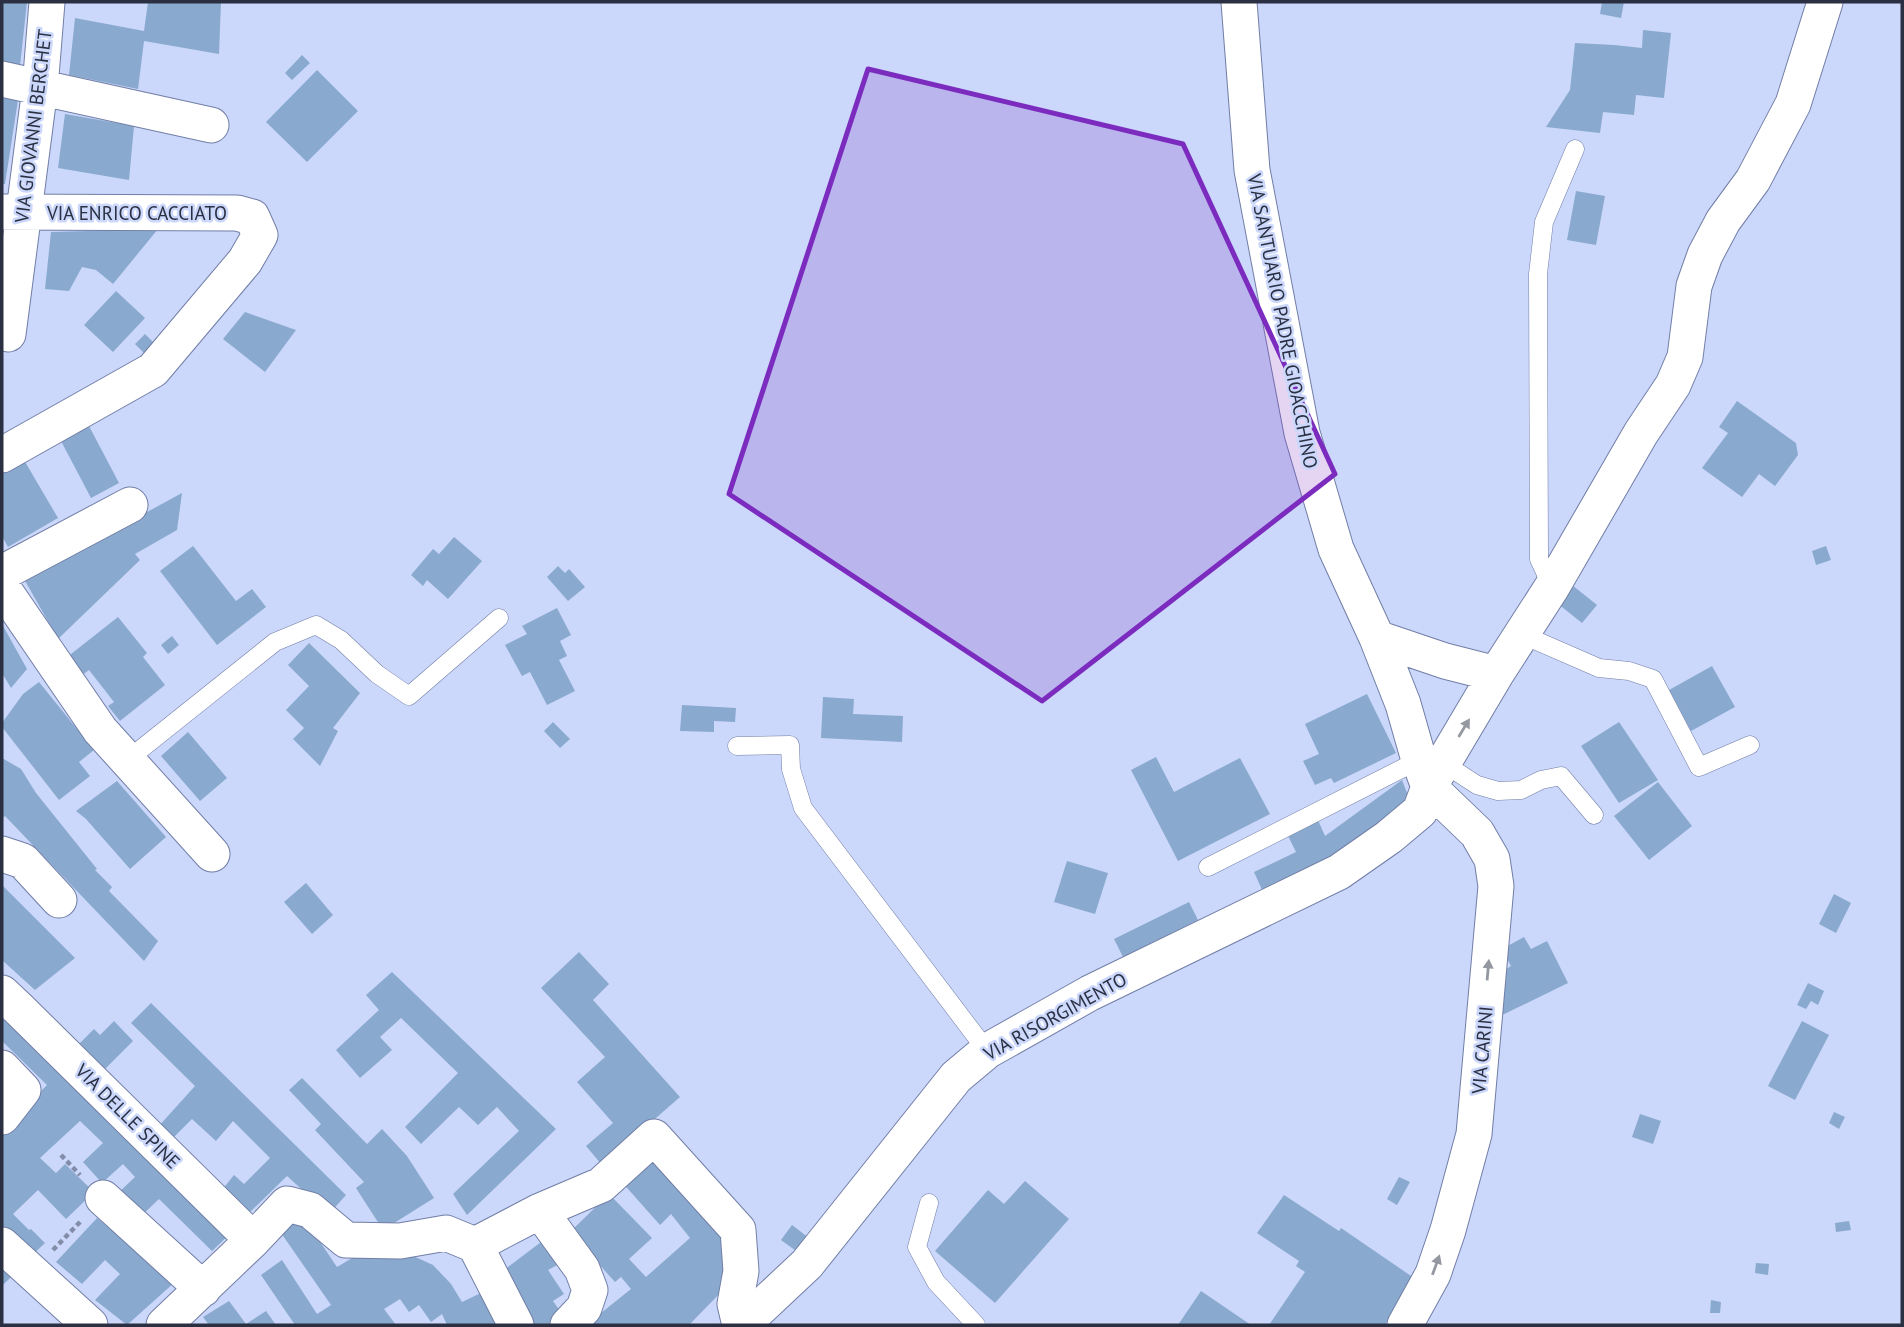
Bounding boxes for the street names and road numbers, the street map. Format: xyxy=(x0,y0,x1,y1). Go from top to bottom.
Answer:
street label: VIA GIOVANNI BERCHET xyxy=(9,27,57,225)
street label: VIA SANTUARIO PADRE GIOACCHINO xyxy=(1242,171,1323,470)
street label: VIA ENRICO CACCIATO xyxy=(46,201,227,225)
street label: VIA RISORGIMENTO xyxy=(978,967,1131,1066)
street label: VIA CARINI xyxy=(1466,1005,1498,1096)
street label: VIA DELLE SPINE xyxy=(70,1058,185,1173)

